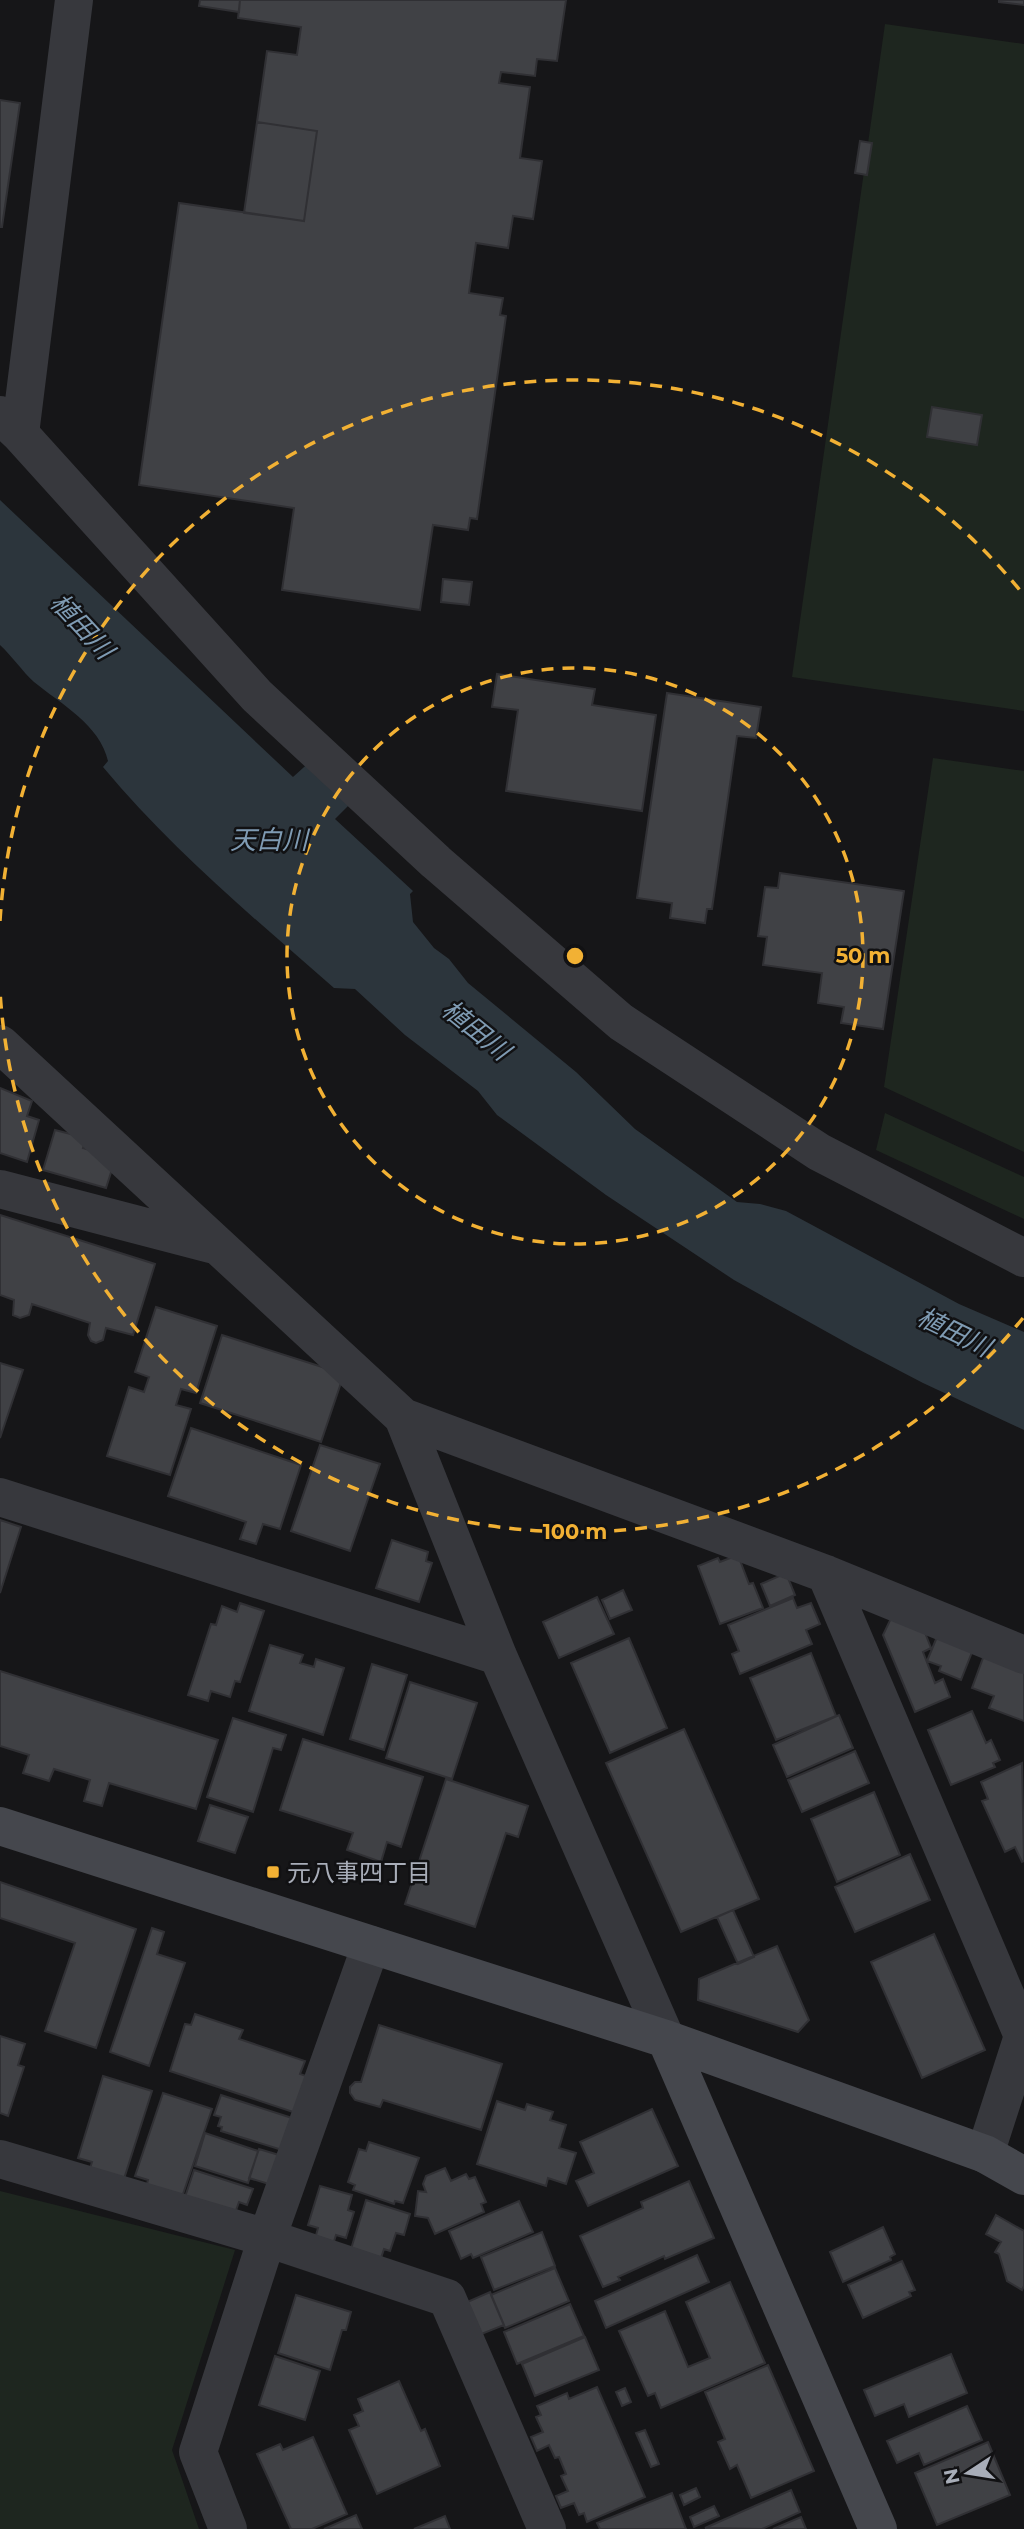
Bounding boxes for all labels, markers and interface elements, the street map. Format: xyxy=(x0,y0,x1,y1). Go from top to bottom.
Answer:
water label: 植田川 xyxy=(44,587,122,668)
water label: 天白川 xyxy=(230,824,311,856)
text: 50 m xyxy=(836,943,890,968)
centre of rings xyxy=(563,944,587,968)
water label: 植田川 xyxy=(436,993,519,1069)
water label: 植田川 xyxy=(912,1301,999,1365)
text: 100 m xyxy=(543,1519,607,1544)
place label: 元八事四丁目 xyxy=(287,1858,431,1887)
marker: 元八事四丁目 xyxy=(265,1864,281,1880)
north arrow xyxy=(933,2438,1003,2508)
text: N xyxy=(939,2467,965,2486)

